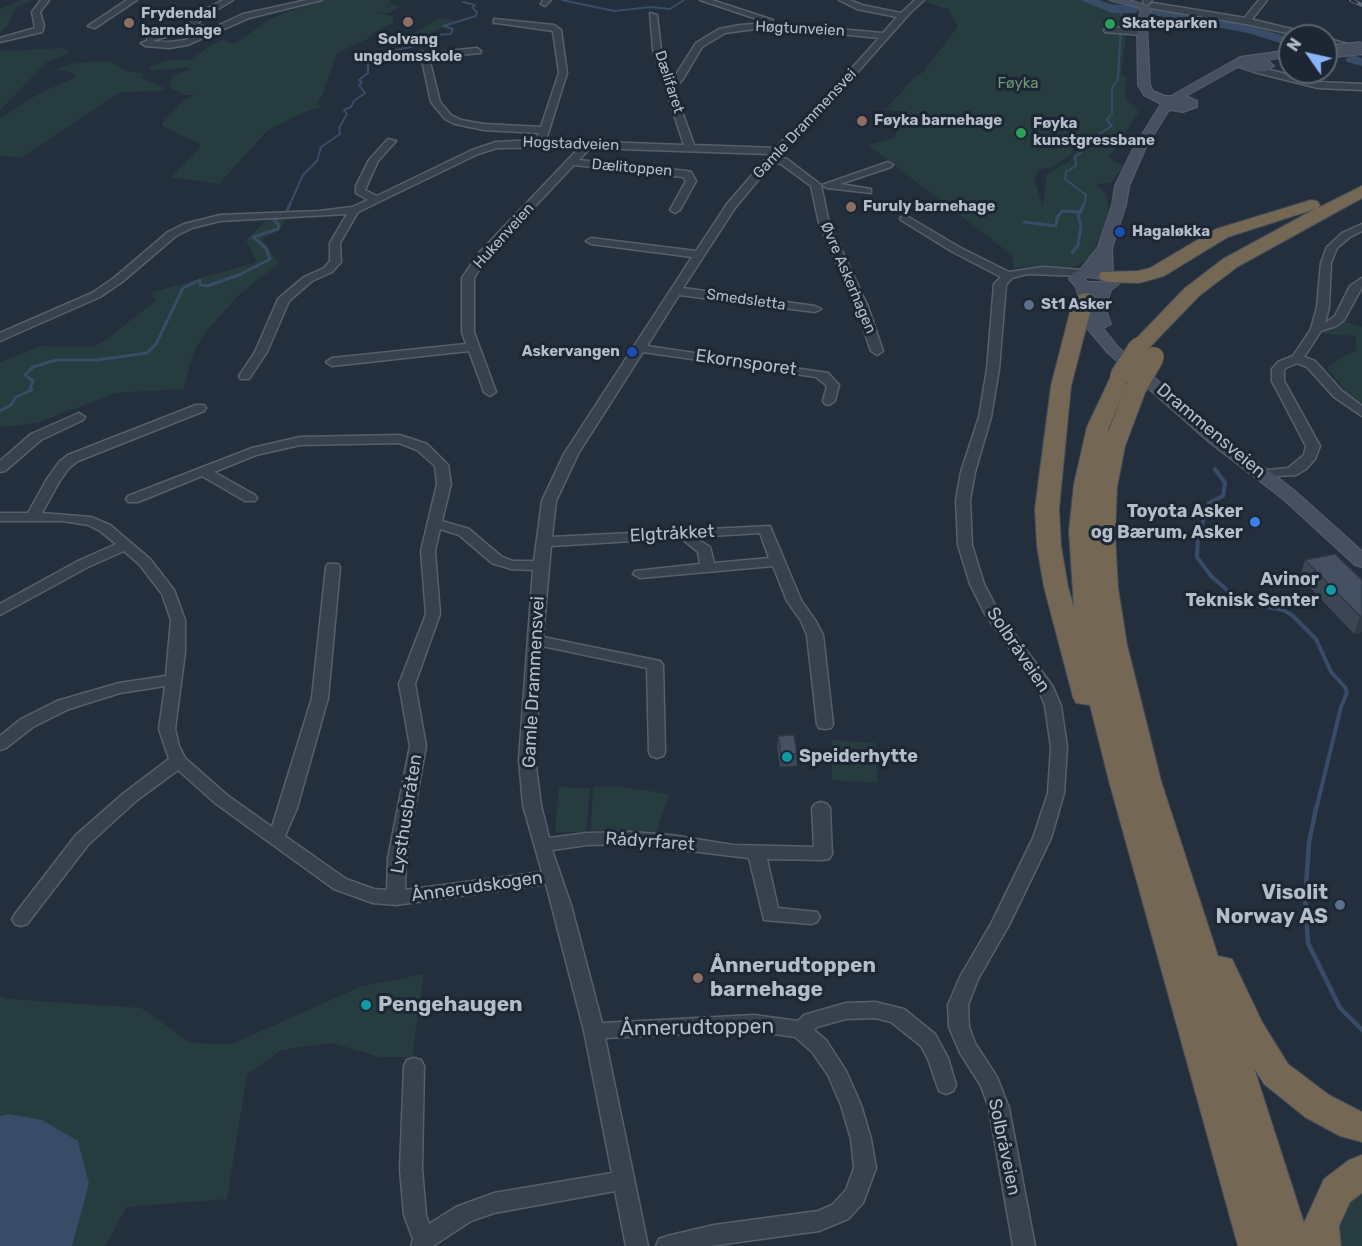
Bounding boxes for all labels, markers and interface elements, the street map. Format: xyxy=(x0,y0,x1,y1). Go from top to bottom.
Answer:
place label: Frydendal barnehage xyxy=(141,5,222,40)
marker: Solvang ungdomsskole xyxy=(401,15,415,29)
place label: Skateparken xyxy=(1122,15,1217,33)
marker: Frydendal barnehage xyxy=(122,16,136,30)
marker: Skateparken xyxy=(1103,17,1117,31)
street label: Høgtunveien xyxy=(755,18,845,40)
north arrow xyxy=(1278,24,1338,84)
place label: Solvang ungdomsskole xyxy=(354,31,462,66)
text: N xyxy=(1283,35,1305,55)
street label: Dælifaret xyxy=(650,48,688,116)
street label: Gamle Drammensvei xyxy=(750,65,860,183)
park label: Føyka xyxy=(997,75,1039,93)
place label: Føyka barnehage xyxy=(874,112,1002,130)
marker: Føyka barnehage xyxy=(855,114,869,128)
place label: Føyka kunstgressbane xyxy=(1033,115,1155,150)
marker: Føyka kunstgressbane xyxy=(1014,126,1028,140)
street label: Hogstadveien xyxy=(522,133,620,155)
street label: Dælitoppen xyxy=(591,156,673,180)
place label: Furuly barnehage xyxy=(863,198,995,216)
street label: Hukenveien xyxy=(470,200,538,272)
marker: Furuly barnehage xyxy=(844,200,858,214)
street label: Øvre Askerhagen xyxy=(816,220,880,336)
place label: Hagaløkka xyxy=(1132,223,1210,241)
marker: Hagaløkka xyxy=(1113,225,1127,239)
street label: Smedsletta xyxy=(705,286,787,314)
place label: St1 Asker xyxy=(1041,296,1112,314)
marker: St1 Asker xyxy=(1022,298,1036,312)
place label: Askervangen xyxy=(522,343,620,361)
marker: Askervangen xyxy=(625,345,639,359)
street label: Ekornsporet xyxy=(694,345,798,381)
street label: Drammensveien xyxy=(1152,379,1270,483)
place label: Toyota Asker og Bærum, Asker xyxy=(1091,501,1243,544)
marker: Toyota Asker og Bærum, Asker xyxy=(1248,515,1262,529)
street label: Elgtråkket xyxy=(629,521,715,547)
place label: Avinor Teknisk Senter xyxy=(1186,569,1319,612)
marker: Avinor Teknisk Senter xyxy=(1324,583,1338,597)
street label: Gamle Drammensvei xyxy=(519,596,549,768)
street label: Solbråveien xyxy=(982,603,1054,697)
place label: Speiderhytte xyxy=(799,746,918,768)
marker: Speiderhytte xyxy=(780,750,794,764)
street label: Lysthusbråten xyxy=(387,753,427,875)
street label: Rådyrfaret xyxy=(605,828,695,856)
street label: Ånnerudskogen xyxy=(410,867,544,907)
place label: Visolit Norway AS xyxy=(1216,880,1328,930)
marker: Visolit Norway AS xyxy=(1333,898,1347,912)
place label: Ånnerudtoppen barnehage xyxy=(710,953,876,1003)
marker: Ånnerudtoppen barnehage xyxy=(691,971,705,985)
place label: Pengehaugen xyxy=(378,992,523,1018)
marker: Pengehaugen xyxy=(359,998,373,1012)
street label: Ånnerudtoppen xyxy=(620,1014,774,1042)
street label: Solbråveien xyxy=(983,1097,1025,1197)

